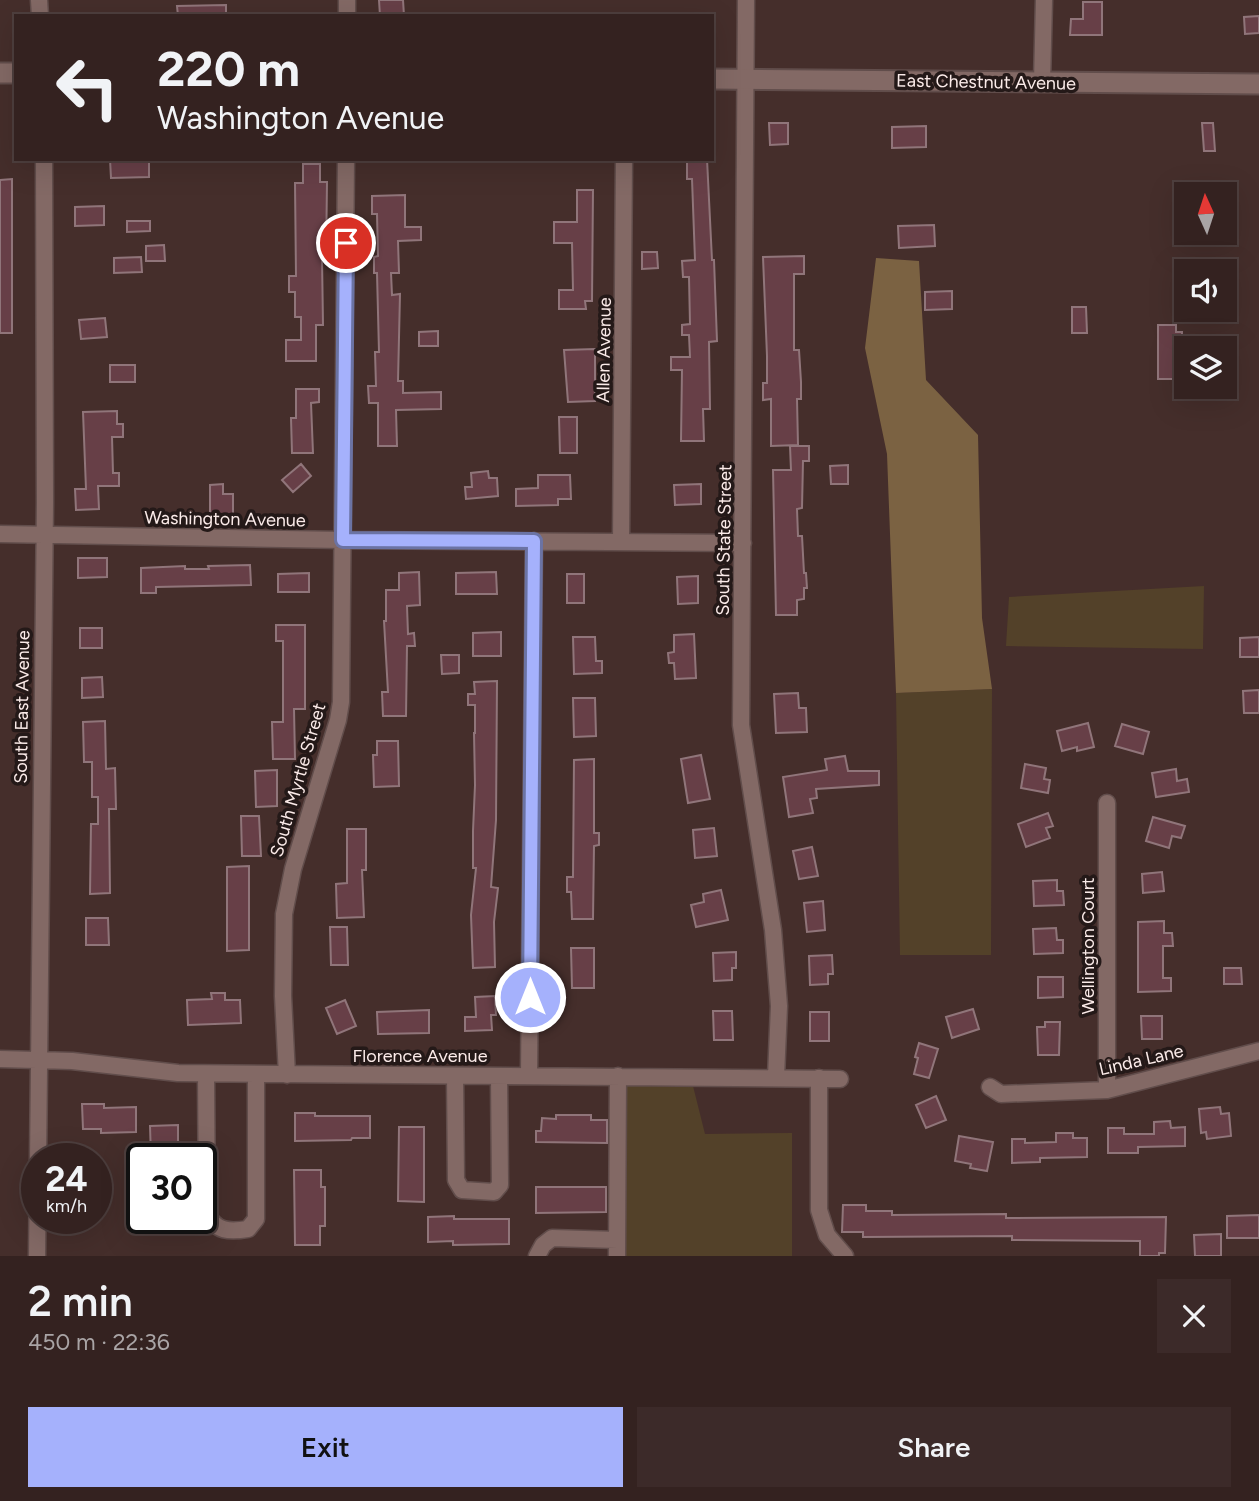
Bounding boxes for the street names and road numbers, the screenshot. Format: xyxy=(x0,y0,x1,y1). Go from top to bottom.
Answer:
street label: East Chestnut Avenue xyxy=(896,69,1076,95)
street label: Allen Avenue xyxy=(592,297,616,403)
street label: South State Street xyxy=(712,464,736,616)
street label: Washington Avenue xyxy=(144,507,306,531)
street label: South East Avenue xyxy=(10,630,34,784)
street label: South Myrtle Street xyxy=(266,700,331,859)
street label: Wellington Court xyxy=(1077,877,1099,1015)
street label: Linda Lane xyxy=(1097,1040,1186,1080)
street label: Florence Avenue xyxy=(352,1045,488,1067)

